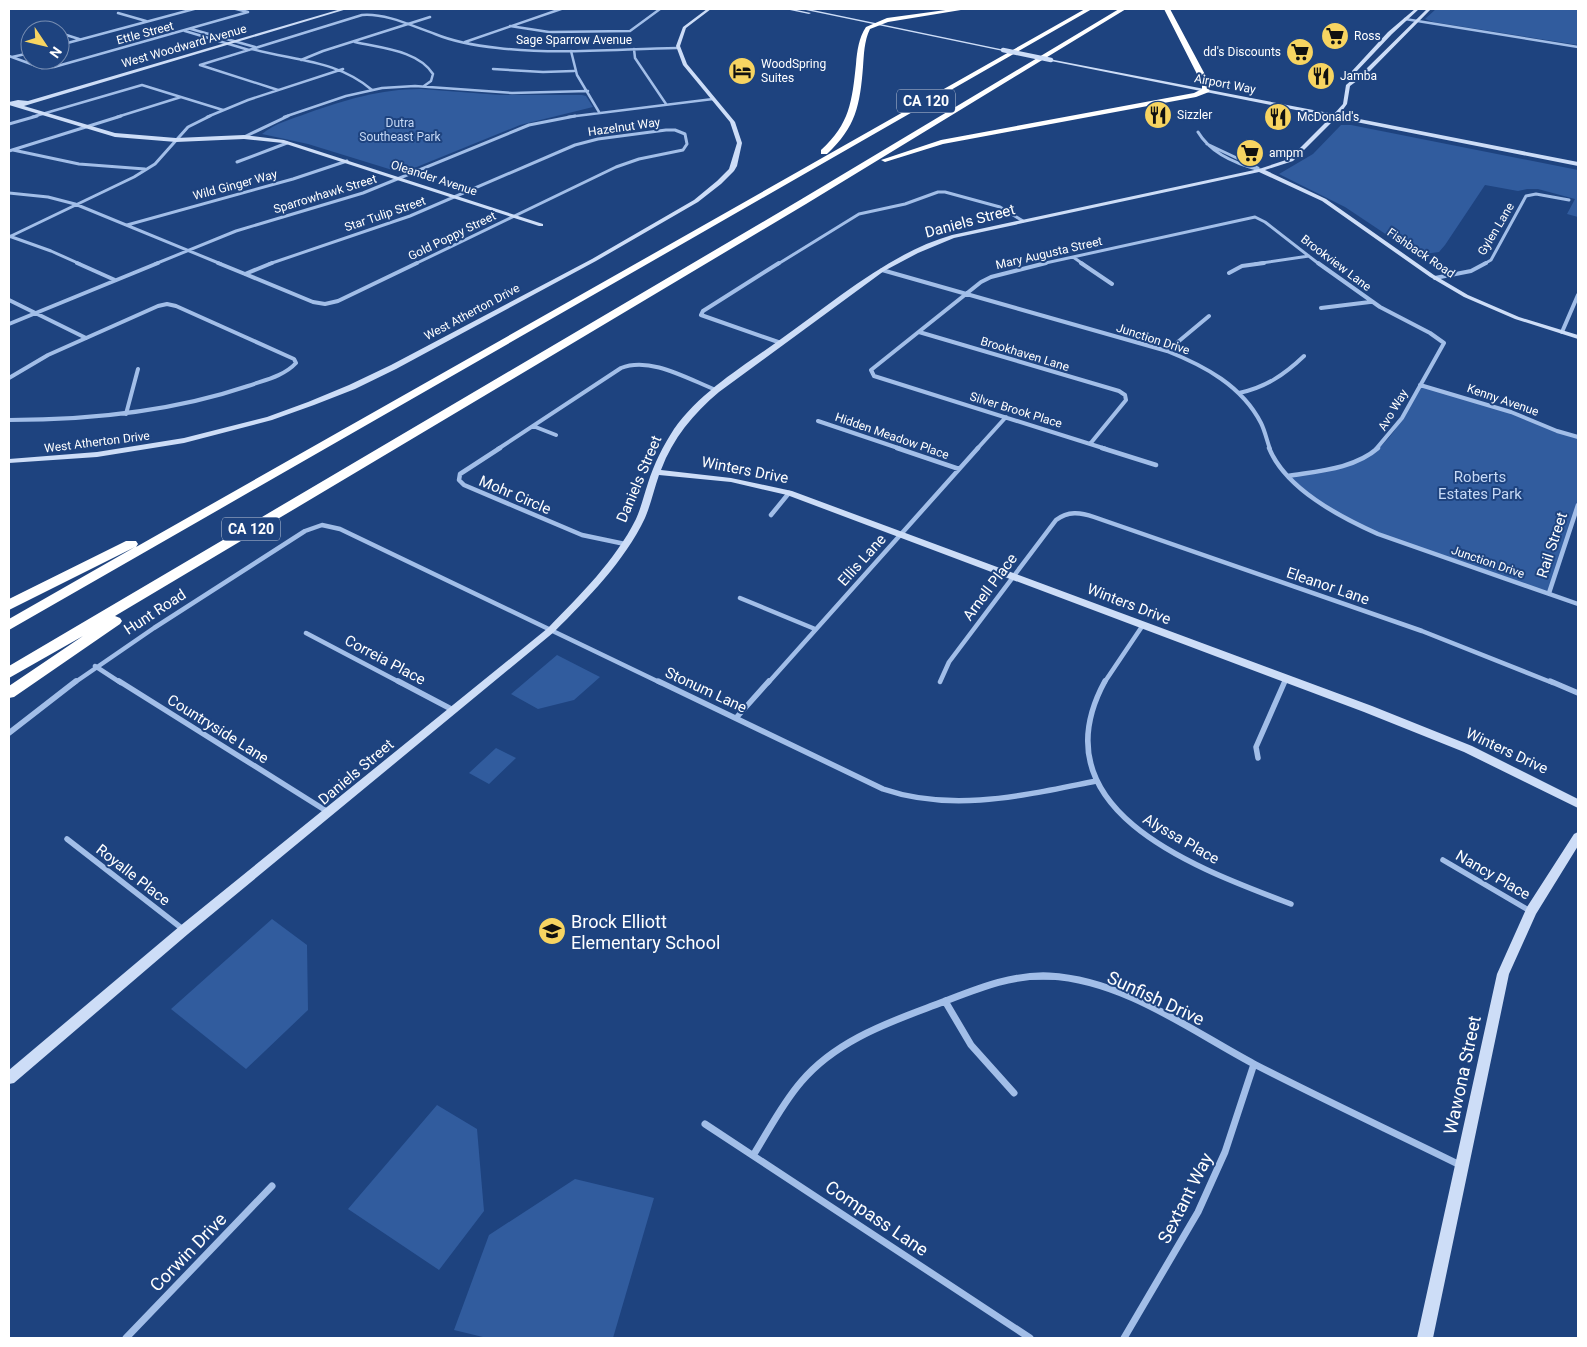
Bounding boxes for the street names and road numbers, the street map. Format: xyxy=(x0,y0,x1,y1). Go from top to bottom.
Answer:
street label: Ettle Street xyxy=(115,19,175,47)
street label: West Woodward Avenue xyxy=(120,21,248,71)
street label: Sage Sparrow Avenue xyxy=(516,33,632,47)
street label: Airport Way xyxy=(1193,71,1257,97)
road number: CA 120 xyxy=(897,90,955,112)
street label: Hazelnut Way xyxy=(587,115,661,139)
street label: Oleander Avenue xyxy=(389,157,479,199)
street label: Wild Ginger Way xyxy=(191,167,279,203)
street label: Sparrowhawk Street xyxy=(272,172,378,216)
street label: Star Tulip Street xyxy=(343,194,427,234)
street label: Daniels Street xyxy=(923,200,1017,242)
street label: Gylen Lane xyxy=(1475,200,1517,258)
street label: Gold Poppy Street xyxy=(406,209,498,263)
street label: Fishback Road xyxy=(1385,225,1457,281)
street label: Brookview Lane xyxy=(1298,232,1374,294)
street label: Mary Augusta Street xyxy=(994,234,1104,272)
street label: West Atherton Drive xyxy=(422,281,522,343)
street label: Junction Drive xyxy=(1115,321,1191,357)
street label: Brookhaven Lane xyxy=(979,334,1071,374)
street label: Kenny Avenue xyxy=(1465,381,1541,419)
street label: Avo Way xyxy=(1375,387,1411,433)
street label: Silver Brook Place xyxy=(968,389,1064,431)
street label: Hidden Meadow Place xyxy=(833,410,951,462)
street label: West Atherton Drive xyxy=(43,429,151,455)
street label: Daniels Street xyxy=(613,433,665,525)
street label: Winters Drive xyxy=(700,453,790,487)
street label: Mohr Circle xyxy=(476,472,554,518)
street label: Rail Street xyxy=(1533,510,1571,580)
road number: CA 120 xyxy=(222,518,280,540)
street label: Ellis Lane xyxy=(834,530,890,590)
street label: Junction Drive xyxy=(1450,543,1526,581)
street label: Arnell Place xyxy=(959,550,1021,624)
street label: Eleanor Lane xyxy=(1284,563,1372,609)
street label: Winters Drive xyxy=(1085,580,1173,628)
street label: Hunt Road xyxy=(121,585,189,639)
street label: Correia Place xyxy=(342,631,429,689)
street label: Stonum Lane xyxy=(662,663,750,717)
street label: Countryside Lane xyxy=(164,691,272,767)
street label: Winters Drive xyxy=(1463,724,1551,778)
street label: Daniels Street xyxy=(315,735,397,809)
street label: Alyssa Place xyxy=(1140,810,1222,868)
street label: Royalle Place xyxy=(92,841,174,909)
street label: Nancy Place xyxy=(1453,846,1533,904)
street label: Sunfish Drive xyxy=(1104,966,1208,1030)
street label: Wawona Street xyxy=(1439,1014,1485,1136)
street label: Sextant Way xyxy=(1153,1149,1217,1247)
street label: Compass Lane xyxy=(822,1176,932,1260)
street label: Corwin Drive xyxy=(145,1208,231,1296)

